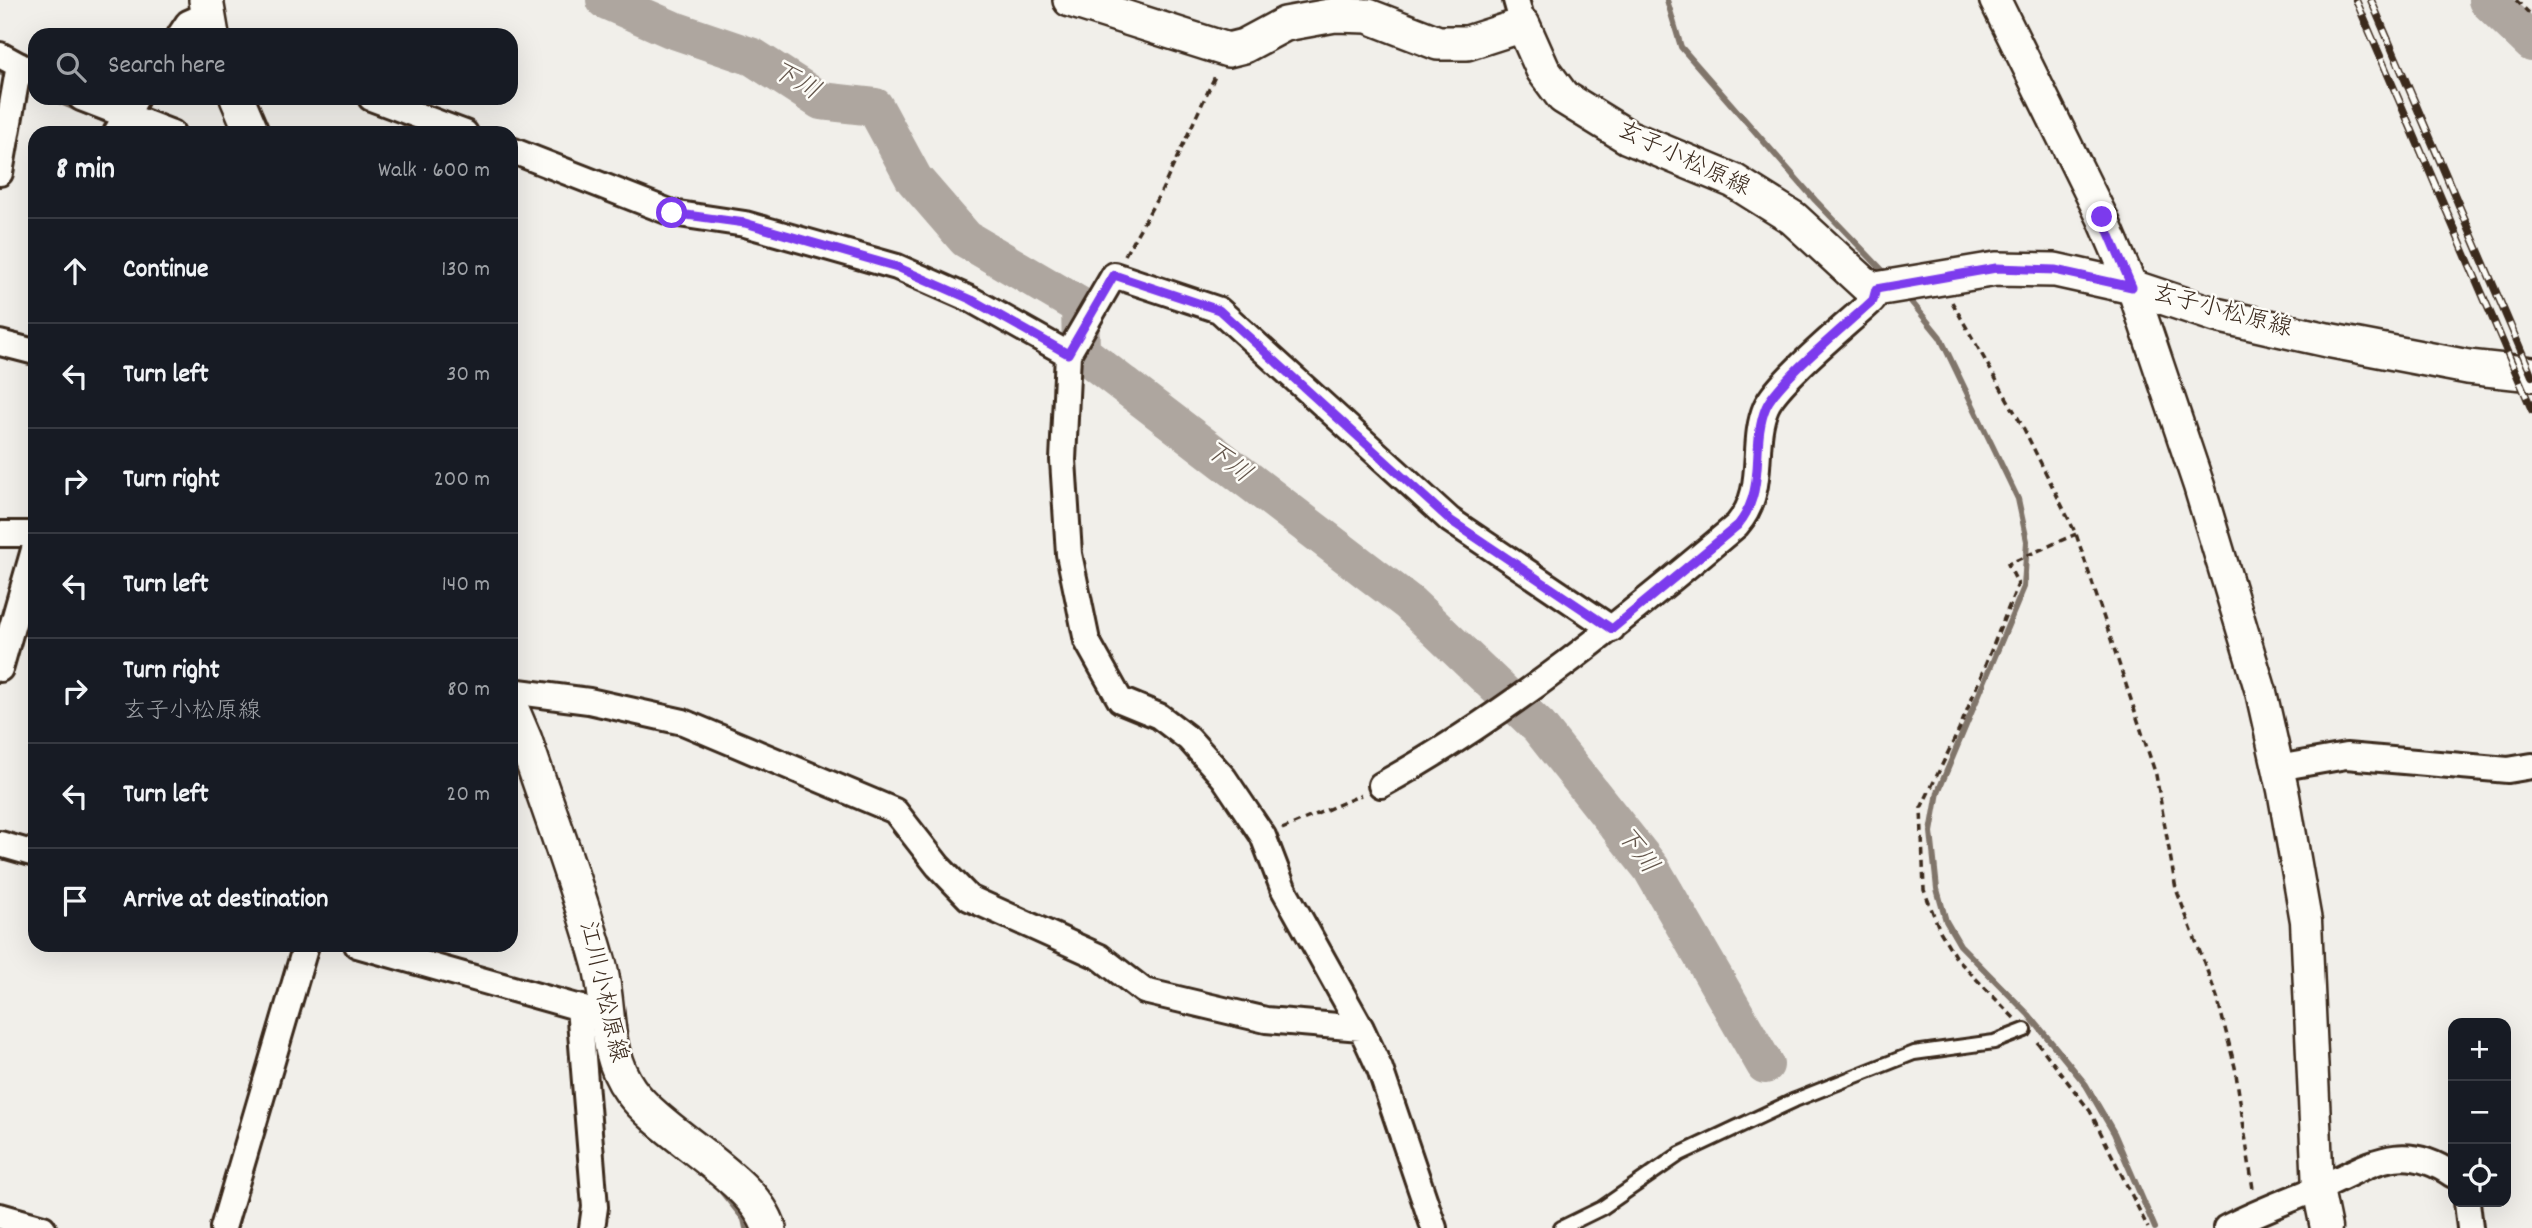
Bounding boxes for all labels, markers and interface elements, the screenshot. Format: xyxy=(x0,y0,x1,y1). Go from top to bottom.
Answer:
search box xyxy=(28,28,518,105)
icon: search xyxy=(52,48,90,86)
text: Search here xyxy=(108,48,226,85)
water label: 下川 xyxy=(763,53,827,111)
street label: 玄子小松原線 xyxy=(1611,114,1755,206)
text: 8 min xyxy=(56,150,115,193)
text: Walk · 600 m xyxy=(378,155,490,188)
route start xyxy=(656,197,687,228)
route end xyxy=(2086,201,2117,232)
icon: ahead xyxy=(56,252,94,290)
text: Continue xyxy=(123,252,208,289)
text: 130 m xyxy=(441,254,490,287)
street label: 玄子小松原線 xyxy=(2148,277,2296,347)
icon: left xyxy=(56,357,94,395)
text: Turn left xyxy=(123,357,209,394)
text: 30 m xyxy=(446,359,490,392)
water label: 下川 xyxy=(1195,433,1259,493)
icon: right xyxy=(56,462,94,500)
text: Turn right xyxy=(123,462,220,499)
text: 200 m xyxy=(434,464,490,497)
icon: left xyxy=(56,567,94,605)
text: Turn left xyxy=(123,567,209,604)
text: 140 m xyxy=(442,569,490,602)
text: Turn right xyxy=(123,653,220,690)
icon: right xyxy=(56,672,94,710)
text: 80 m xyxy=(447,674,490,707)
text: 玄子小松原線 xyxy=(123,696,261,729)
icon: left xyxy=(56,777,94,815)
text: Turn left xyxy=(123,777,209,814)
text: 20 m xyxy=(446,779,490,812)
water label: 下川 xyxy=(1606,819,1666,883)
icon: arrive xyxy=(56,882,94,920)
text: Arrive at destination xyxy=(123,882,328,919)
street label: 江川小松原線 xyxy=(569,918,635,1066)
map controls xyxy=(2448,1018,2511,1207)
button: + xyxy=(2448,1018,2511,1081)
button: − xyxy=(2448,1081,2511,1144)
button: locate xyxy=(2448,1144,2511,1207)

